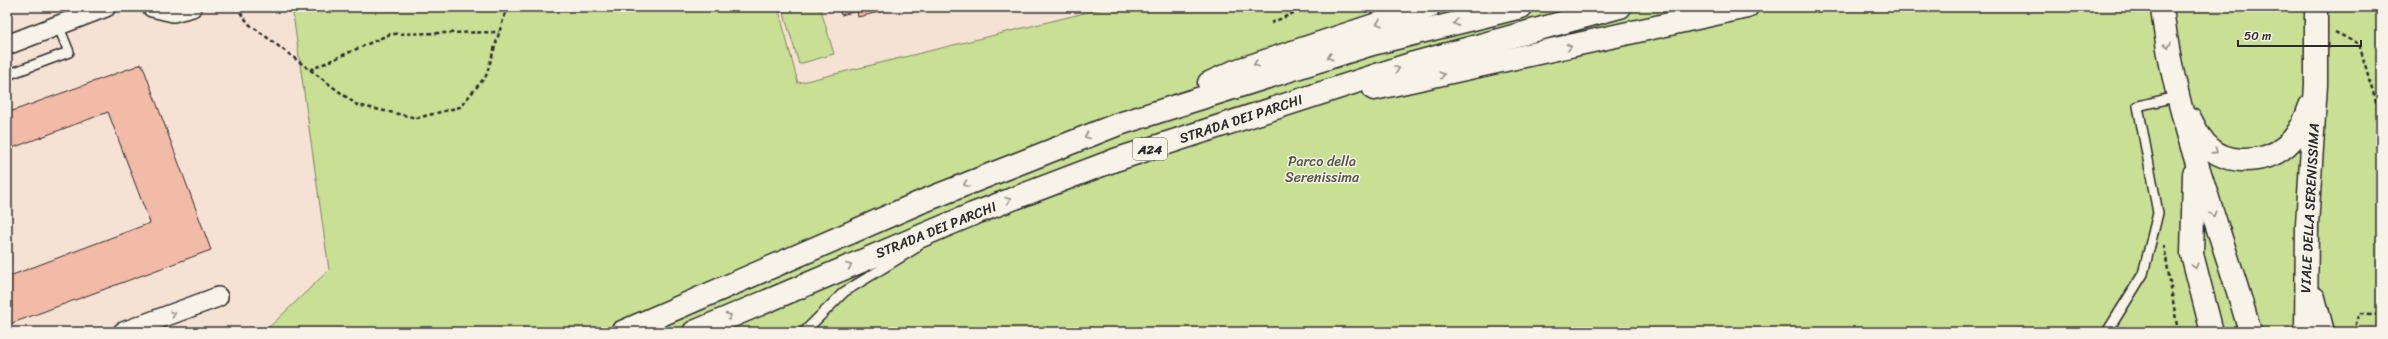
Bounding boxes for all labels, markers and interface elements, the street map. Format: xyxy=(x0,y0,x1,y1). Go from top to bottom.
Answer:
one-way arrow xyxy=(1375,18,1382,27)
one-way arrow xyxy=(1452,19,1459,27)
scale bar xyxy=(2238,22,2361,48)
text: 50 m xyxy=(2244,25,2271,47)
one-way arrow xyxy=(2163,42,2171,49)
one-way arrow xyxy=(1566,43,1572,51)
one-way arrow xyxy=(1327,52,1334,61)
one-way arrow xyxy=(1252,60,1259,68)
one-way arrow xyxy=(1393,65,1400,74)
one-way arrow xyxy=(1439,71,1445,79)
street label: STRADA DEI PARCHI xyxy=(1176,87,1307,151)
street label: VIALE DELLA SERENISSIMA xyxy=(2293,122,2327,294)
one-way arrow xyxy=(1083,132,1090,140)
road number: A24 xyxy=(1133,138,1167,160)
one-way arrow xyxy=(2211,147,2218,154)
park label: Parco della Serenissima xyxy=(1285,149,1360,190)
one-way arrow xyxy=(962,179,970,187)
street label: STRADA DEI PARCHI xyxy=(872,194,1001,266)
one-way arrow xyxy=(1005,197,1012,205)
one-way arrow xyxy=(2208,211,2217,218)
one-way arrow xyxy=(846,262,853,270)
one-way arrow xyxy=(2190,262,2198,269)
one-way arrow xyxy=(169,310,176,318)
one-way arrow xyxy=(725,313,733,321)

